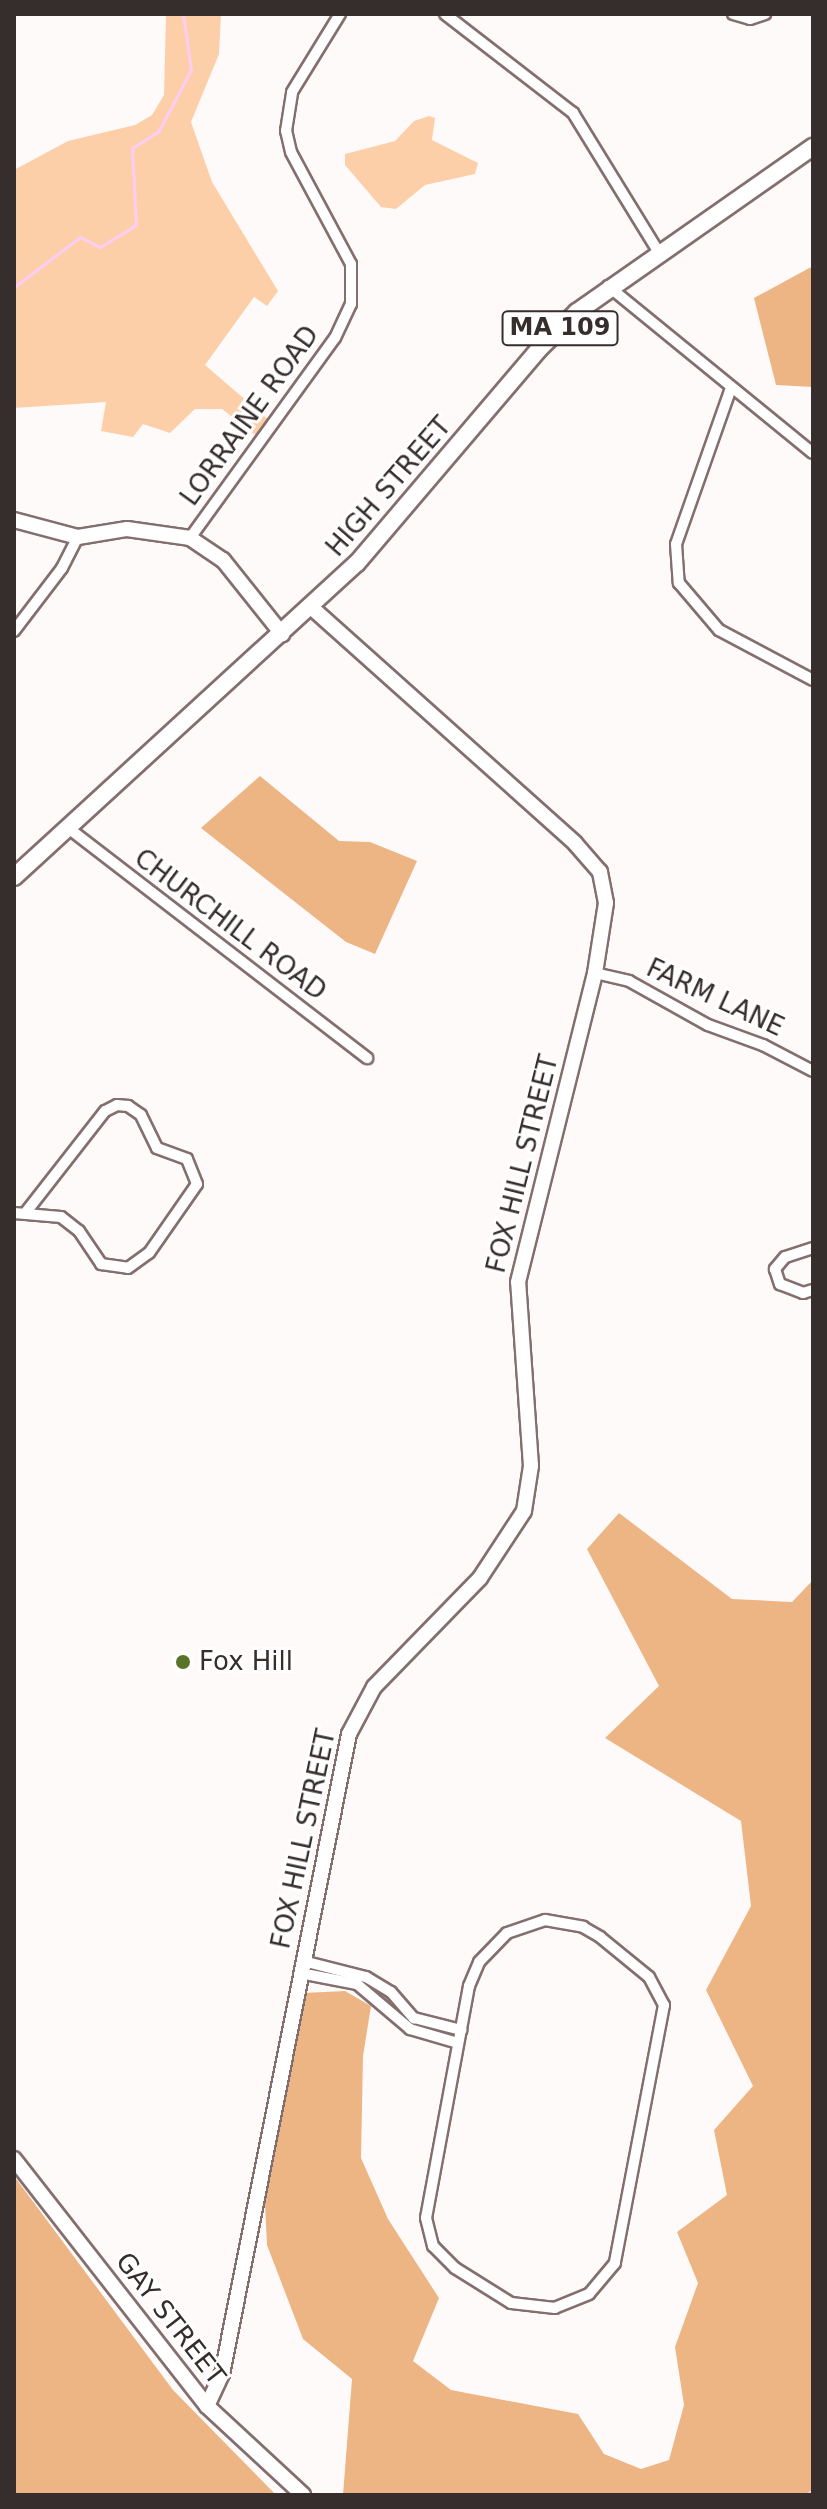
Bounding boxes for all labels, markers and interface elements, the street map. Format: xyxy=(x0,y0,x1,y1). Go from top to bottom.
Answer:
road number: MA 109 xyxy=(500,308,620,348)
street label: LORRAINE ROAD xyxy=(174,320,326,512)
street label: HIGH STREET xyxy=(320,411,458,563)
street label: CHURCHILL ROAD xyxy=(128,843,332,1007)
street label: FARM LANE xyxy=(641,953,789,1043)
street label: FOX HILL STREET xyxy=(481,1052,565,1276)
place label: Fox Hill xyxy=(199,1646,293,1678)
marker: Fox Hill xyxy=(174,1653,192,1671)
street label: FOX HILL STREET xyxy=(266,1726,342,1952)
street label: GAY STREET xyxy=(109,2247,231,2391)

